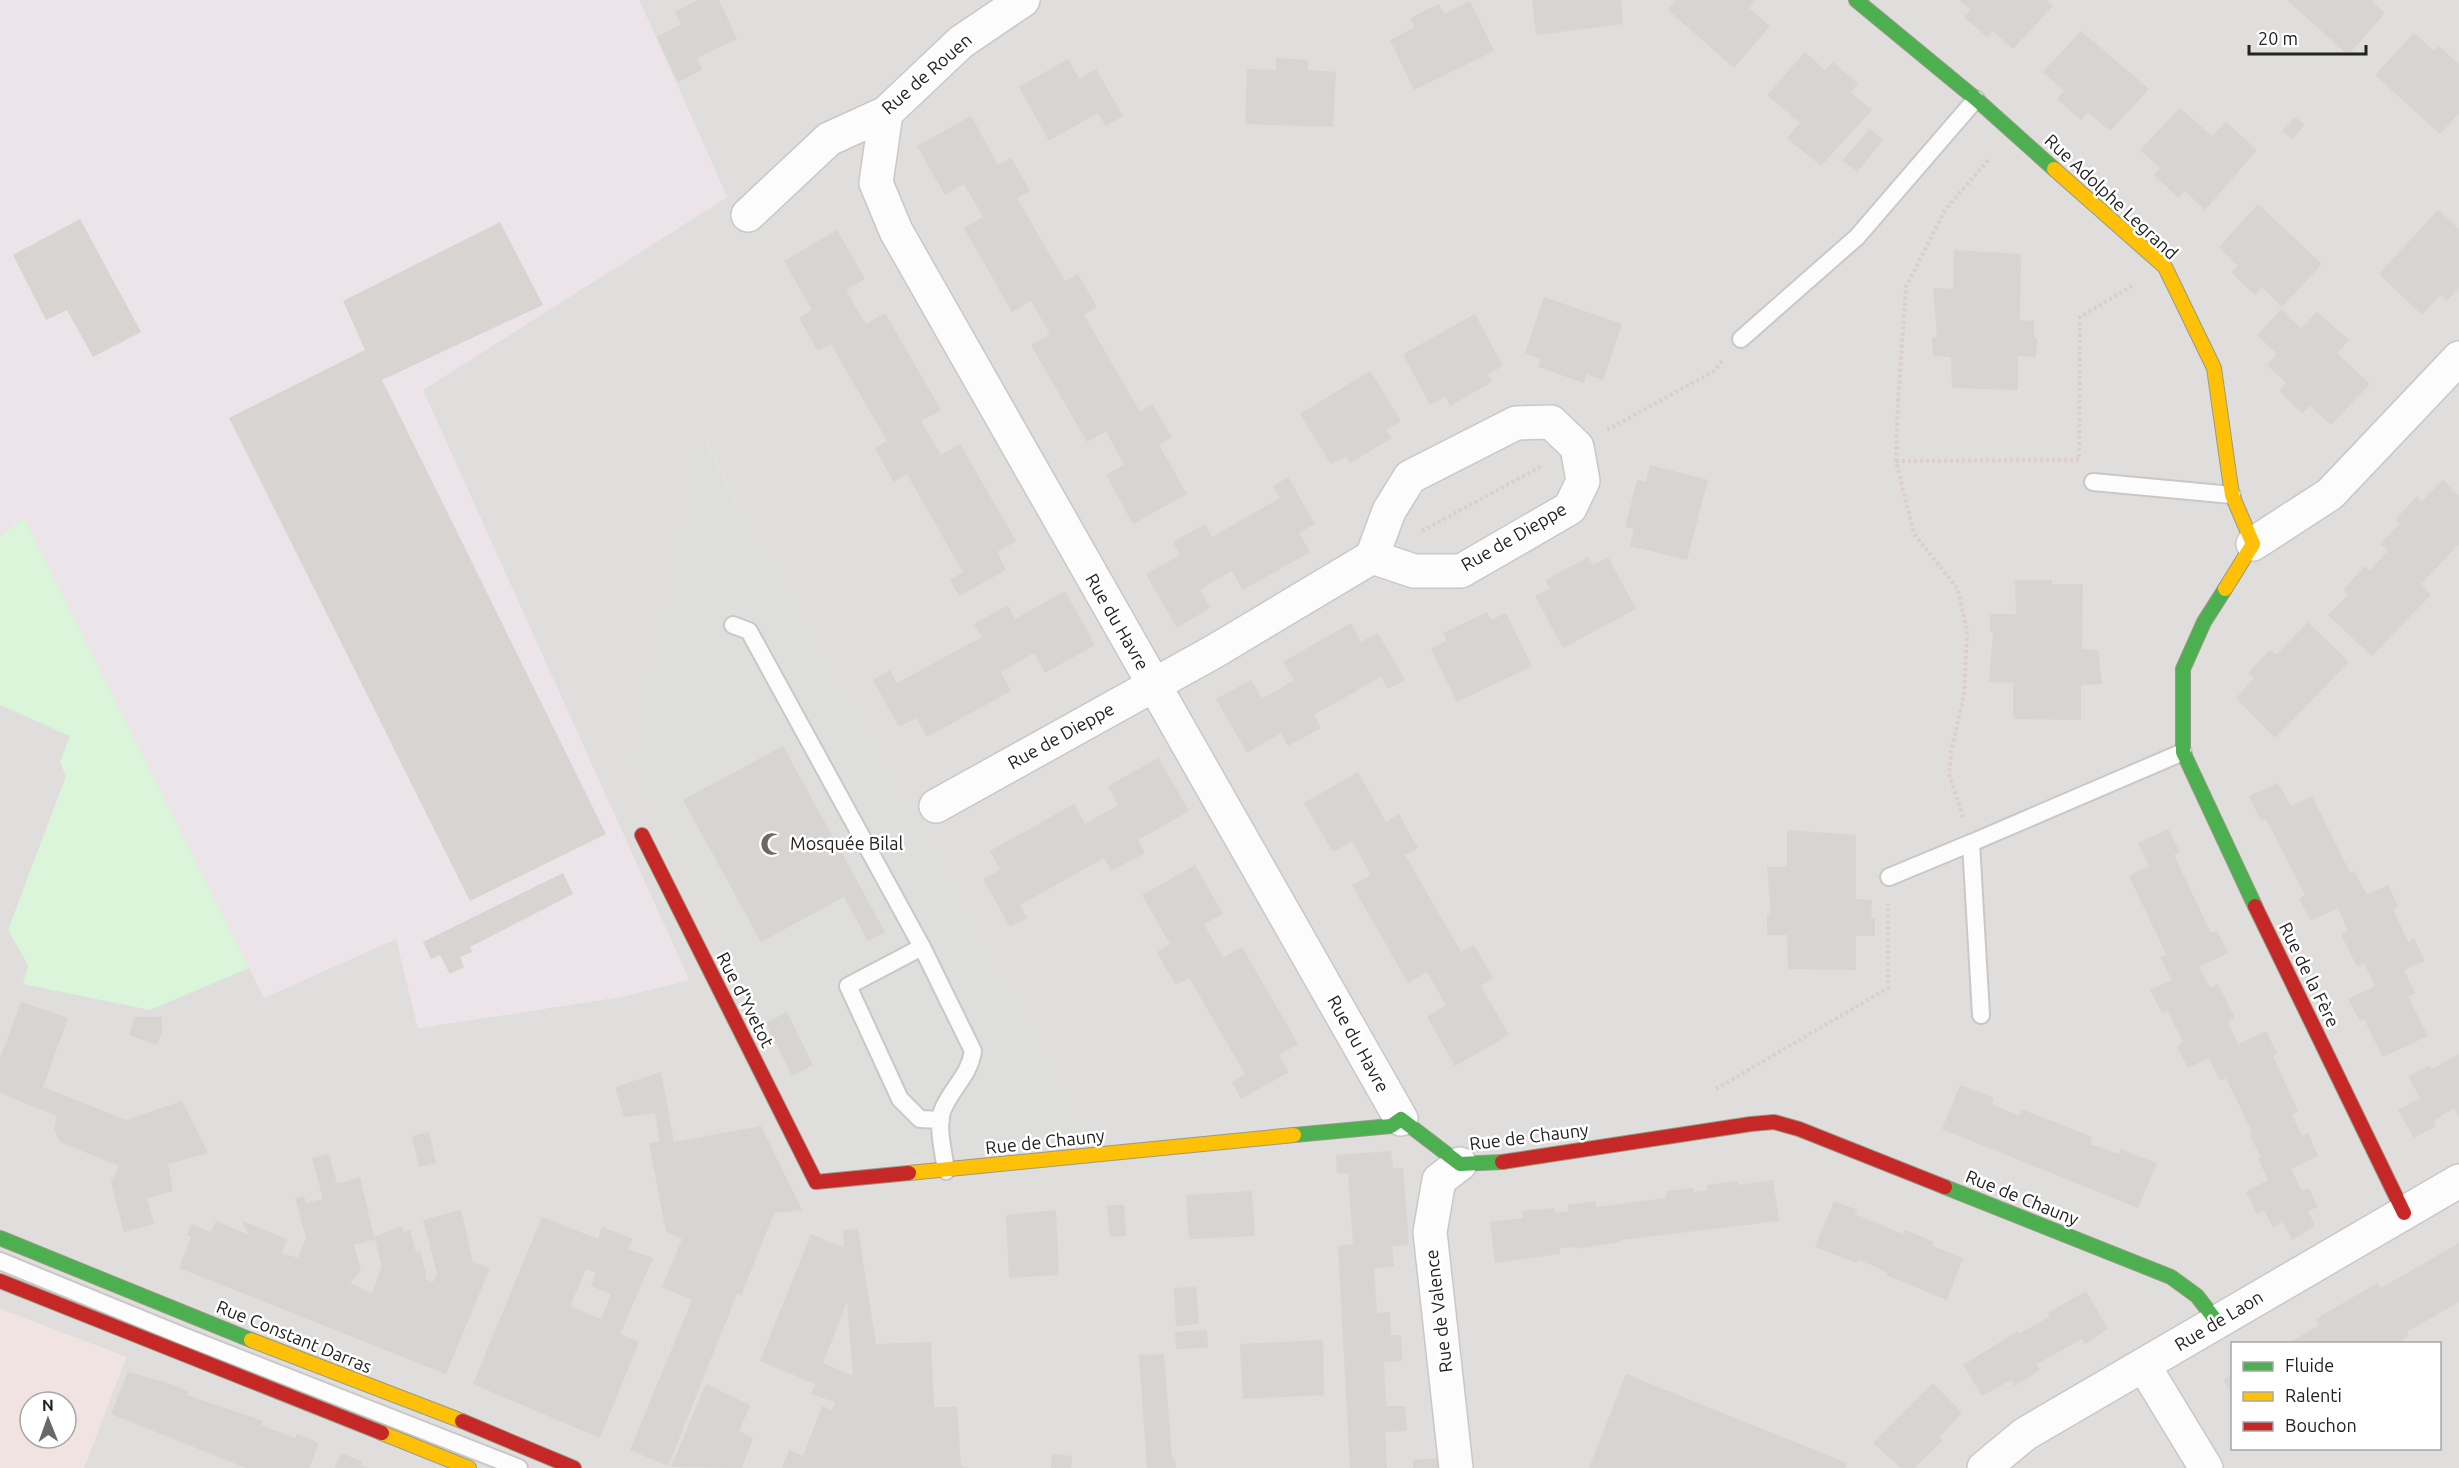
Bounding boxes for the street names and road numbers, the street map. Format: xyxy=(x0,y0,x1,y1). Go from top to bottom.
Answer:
street label: Rue de Rouen xyxy=(877,29,975,118)
street label: Rue Adolphe Legrand xyxy=(2041,130,2182,263)
street label: Rue de Dieppe xyxy=(1457,498,1570,574)
street label: Rue du Havre xyxy=(1082,570,1153,673)
street label: Rue de Dieppe xyxy=(1004,698,1117,773)
street label: Rue de la Fère xyxy=(2276,919,2344,1030)
street label: Rue d'Yvetot xyxy=(713,949,778,1050)
street label: Rue du Havre xyxy=(1324,992,1394,1096)
street label: Rue de Chauny xyxy=(1468,1119,1590,1153)
street label: Rue de Chauny xyxy=(984,1125,1106,1157)
street label: Rue de Chauny xyxy=(1963,1165,2082,1229)
street label: Rue de Valence xyxy=(1421,1249,1455,1374)
street label: Rue de Laon xyxy=(2171,1286,2266,1354)
street label: Rue Constant Darras xyxy=(214,1296,375,1376)

